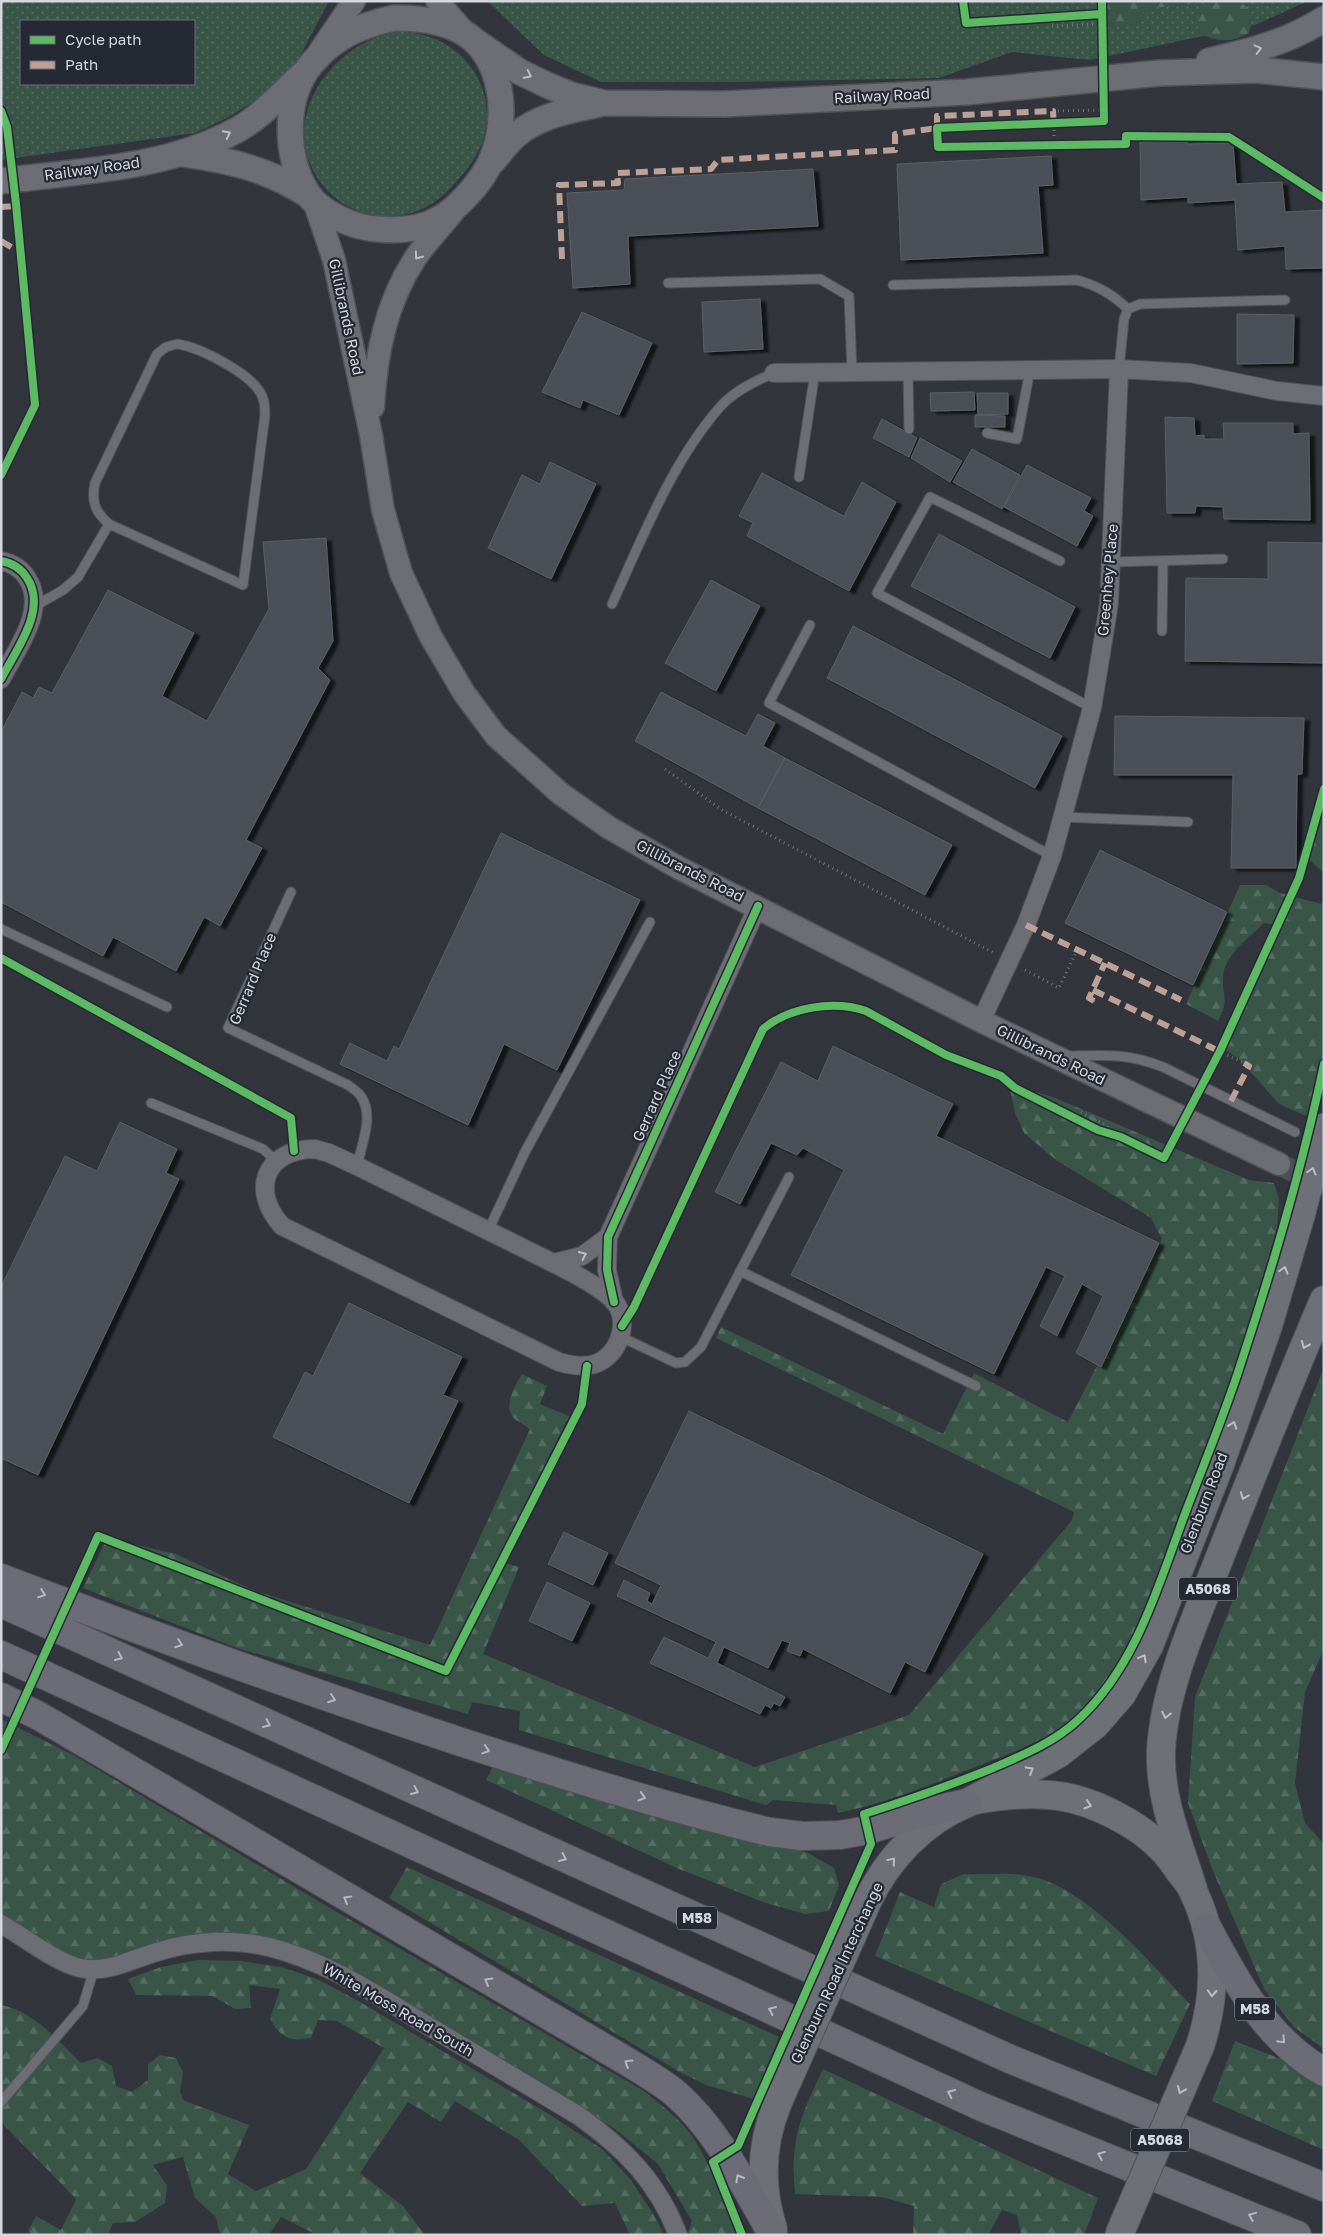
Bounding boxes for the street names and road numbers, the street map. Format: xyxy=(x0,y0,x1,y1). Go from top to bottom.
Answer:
street label: Railway Road xyxy=(833,83,930,107)
street label: Railway Road xyxy=(43,152,141,184)
street label: Gillibrands Road xyxy=(326,257,368,377)
street label: Greenhey Place xyxy=(1093,523,1121,637)
street label: Gillibrands Road xyxy=(634,835,747,905)
street label: Gerrard Place xyxy=(225,930,280,1027)
street label: Gillibrands Road xyxy=(994,1020,1109,1088)
street label: Gerrard Place xyxy=(628,1047,684,1144)
street label: Glenburn Road xyxy=(1175,1449,1231,1556)
road number: A5068 xyxy=(1179,1578,1237,1600)
street label: Glenburn Road Interchange xyxy=(786,1879,886,2066)
road number: M58 xyxy=(677,1906,717,1930)
street label: White Moss Road South xyxy=(320,1959,477,2060)
road number: M58 xyxy=(1235,1998,1275,2020)
road number: A5068 xyxy=(1131,2128,1189,2152)

